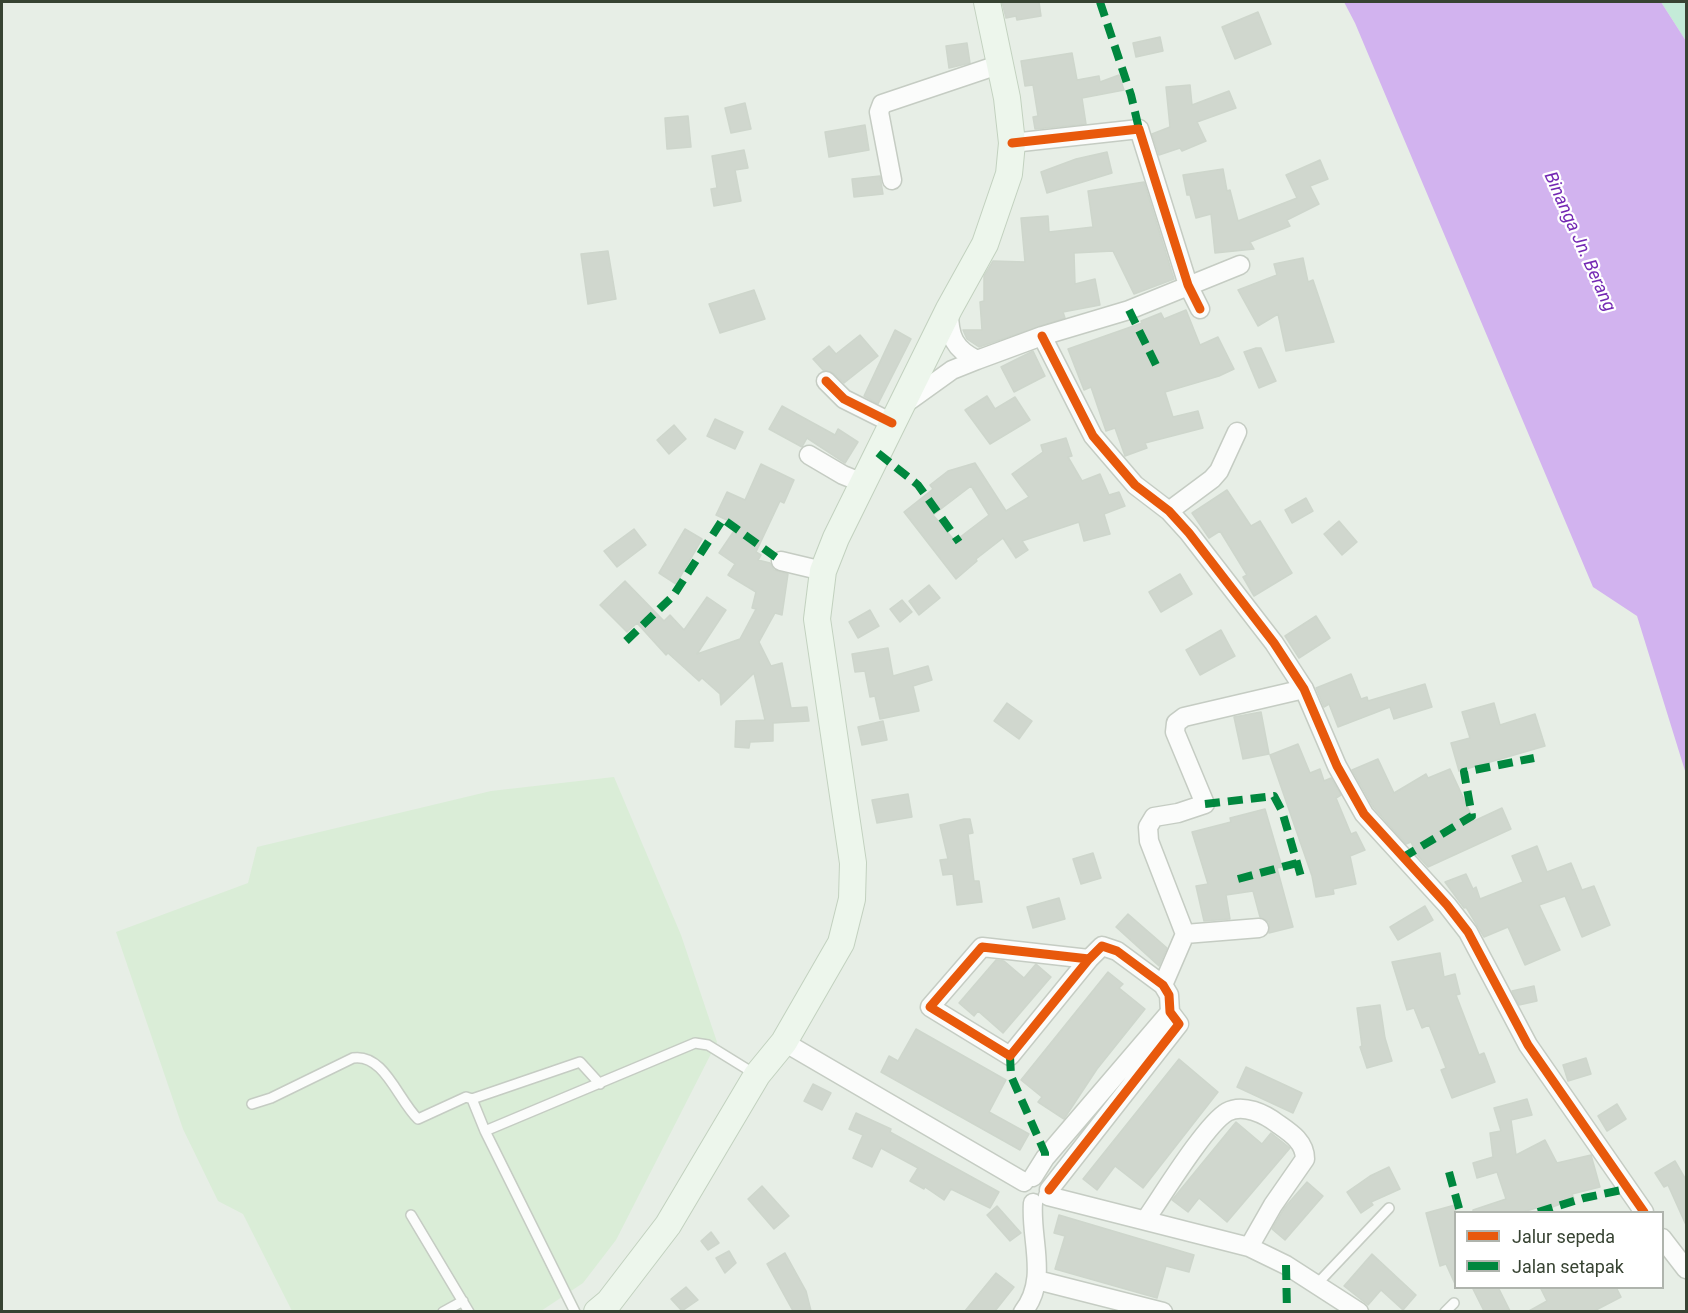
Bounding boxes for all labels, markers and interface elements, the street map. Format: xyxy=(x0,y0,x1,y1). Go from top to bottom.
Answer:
water label: Binanga Jn. Berang xyxy=(1539,169,1619,315)
legend xyxy=(1454,1211,1664,1289)
text: Jalur sepeda xyxy=(1512,1226,1615,1247)
text: Jalan setapak xyxy=(1512,1256,1624,1277)

